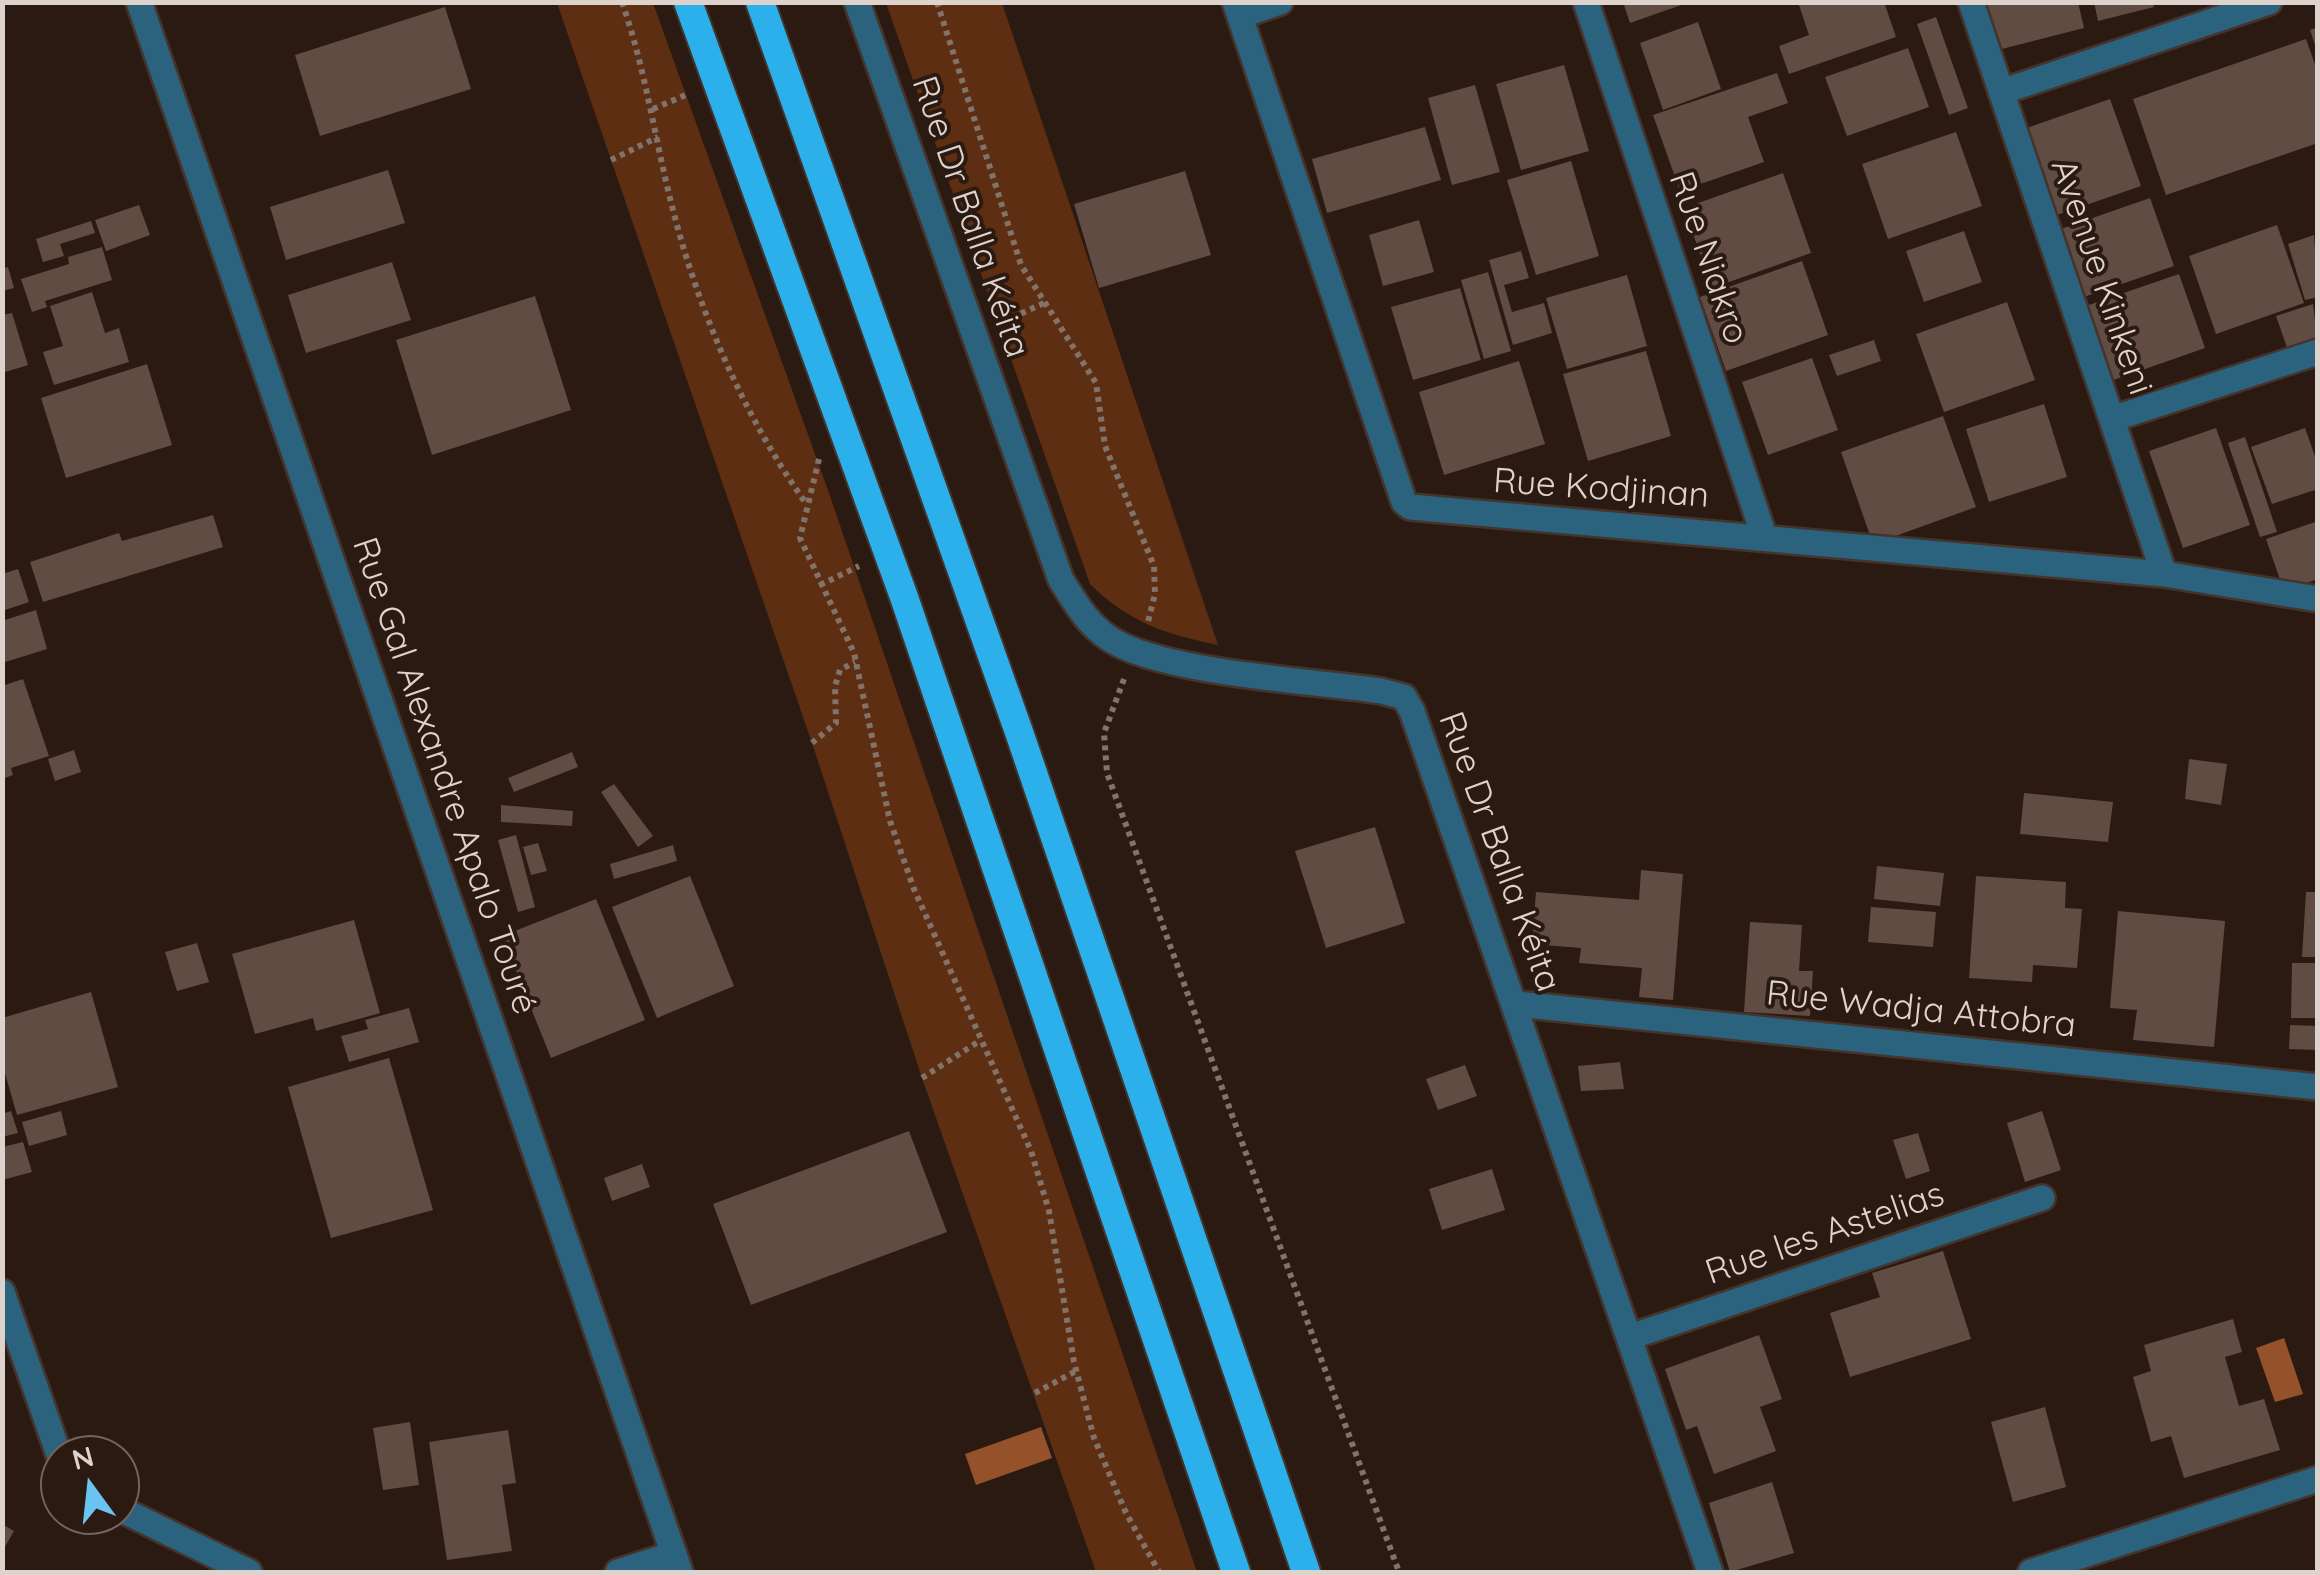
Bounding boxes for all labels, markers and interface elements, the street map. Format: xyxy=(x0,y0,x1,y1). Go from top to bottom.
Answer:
street label: Rue Dr Balla Kéita xyxy=(902,71,1038,363)
street label: Avenue Kinkeni xyxy=(2041,154,2161,400)
street label: Rue Niakro xyxy=(1659,166,1757,350)
street label: Rue Kodjinan xyxy=(1492,461,1710,517)
street label: Rue Gal Alexandre Apalo Touré xyxy=(343,532,545,1020)
street label: Rue Dr Balla Kéita xyxy=(1429,706,1569,998)
street label: Rue Wadja Attobra xyxy=(1764,973,2078,1047)
street label: Rue les Astelias xyxy=(1700,1174,1950,1294)
north arrow xyxy=(40,1435,140,1535)
text: N xyxy=(68,1438,97,1477)

